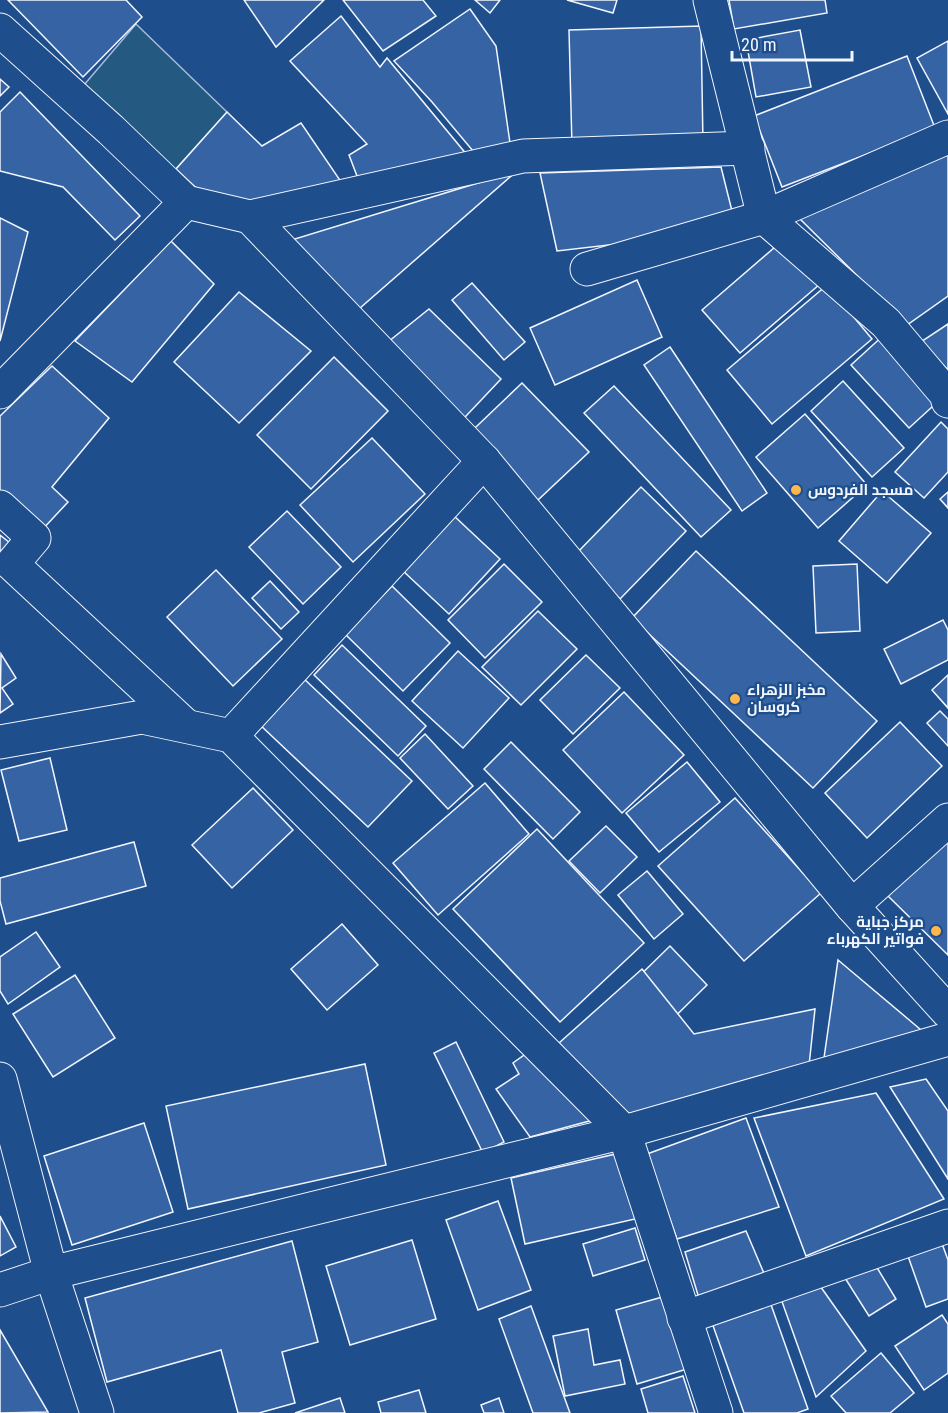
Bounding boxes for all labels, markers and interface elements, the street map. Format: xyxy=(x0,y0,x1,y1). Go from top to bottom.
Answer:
scale bar xyxy=(732,24,852,62)
text: 20 m xyxy=(741,34,776,55)
place label: مسجد الفردوس xyxy=(808,481,913,499)
marker: مسجد الفردوس xyxy=(789,483,803,497)
place label: مخبز الزهراء كروسان xyxy=(747,681,826,716)
marker: مخبز الزهراء كروسان xyxy=(728,692,742,706)
place label: مركز جباية فواتير الكهرباء xyxy=(827,913,924,948)
marker: مركز جباية فواتير الكهرباء xyxy=(929,924,943,938)

